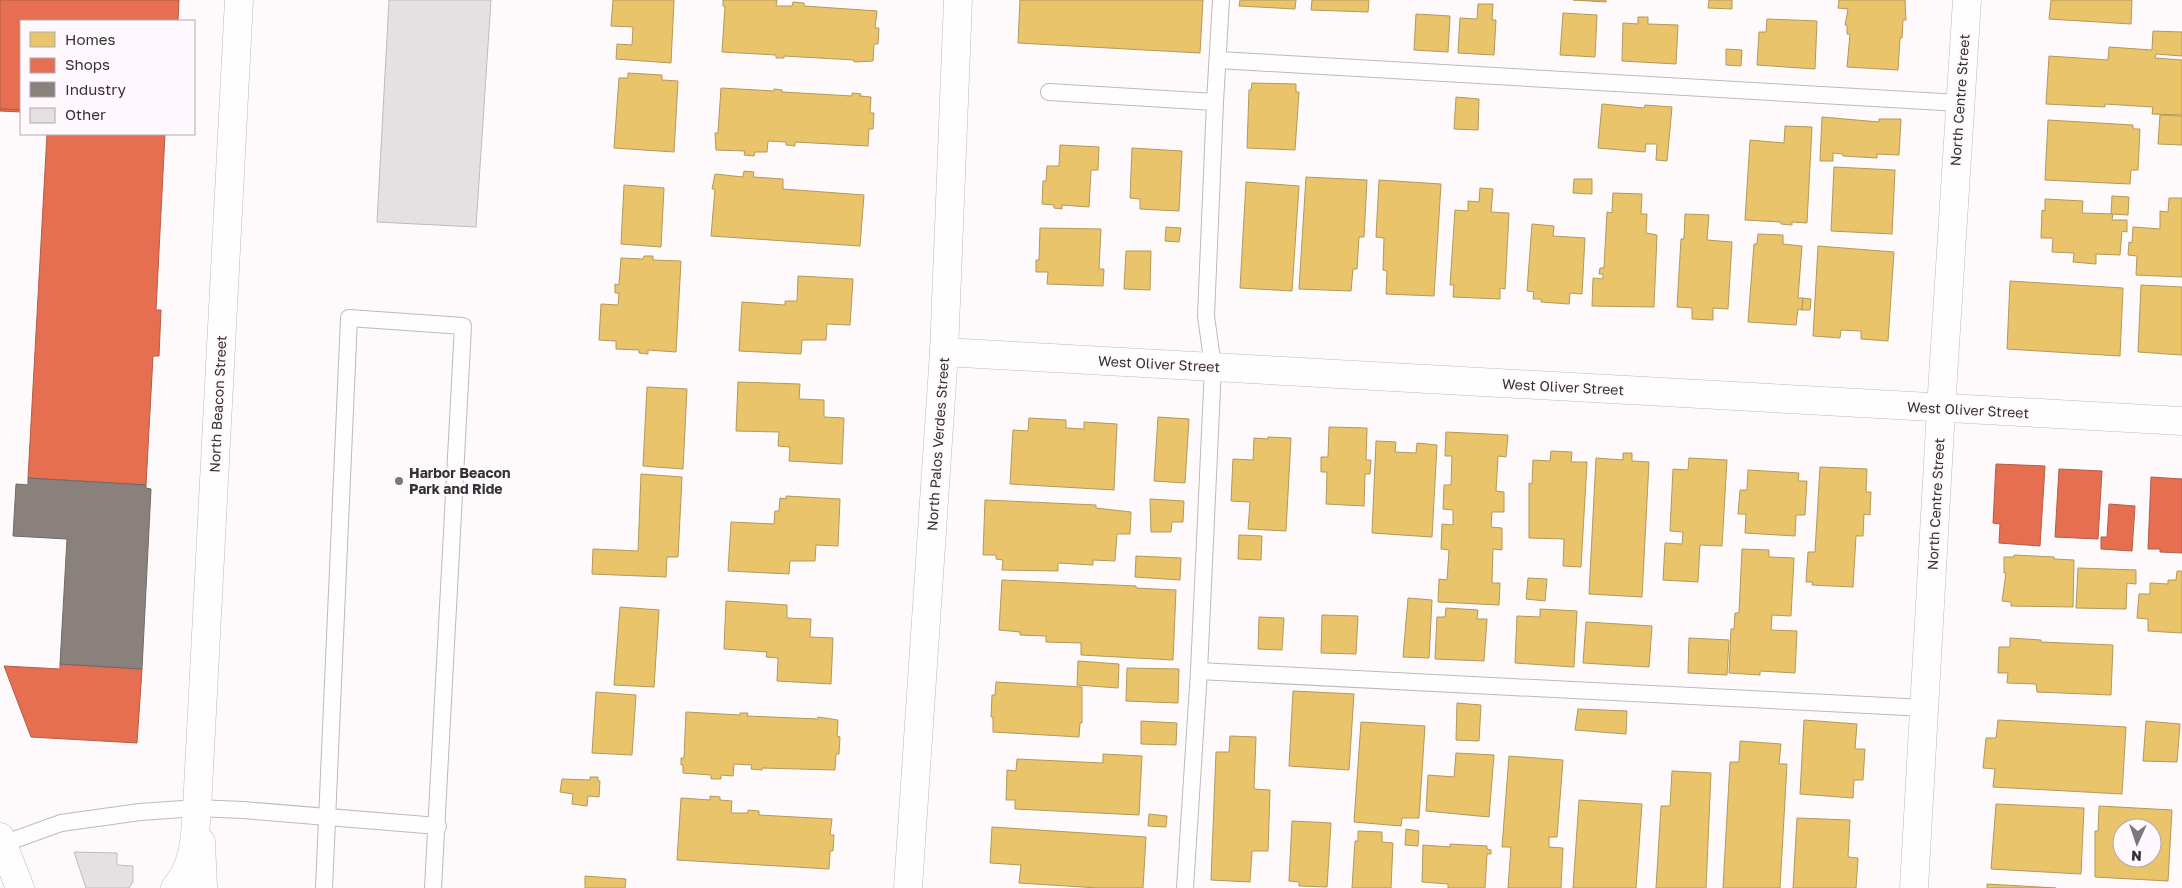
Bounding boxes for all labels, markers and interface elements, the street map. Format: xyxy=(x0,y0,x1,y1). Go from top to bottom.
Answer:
legend xyxy=(20,20,195,135)
text: Homes xyxy=(65,30,115,48)
street label: North Centre Street xyxy=(1946,33,1973,167)
text: Shops xyxy=(65,55,110,73)
text: Industry xyxy=(65,80,126,98)
text: Other xyxy=(65,105,106,123)
street label: North Beacon Street xyxy=(205,335,230,473)
street label: West Oliver Street xyxy=(1098,352,1220,375)
street label: North Palos Verdes Street xyxy=(923,356,952,531)
street label: West Oliver Street xyxy=(1502,375,1624,398)
street label: West Oliver Street xyxy=(1907,398,2029,421)
street label: North Centre Street xyxy=(1924,437,1947,571)
place label: Harbor Beacon Park and Ride xyxy=(409,464,510,497)
marker: Harbor Beacon Park and Ride xyxy=(393,475,405,487)
north arrow xyxy=(2112,818,2162,868)
text: N xyxy=(2131,848,2142,865)

